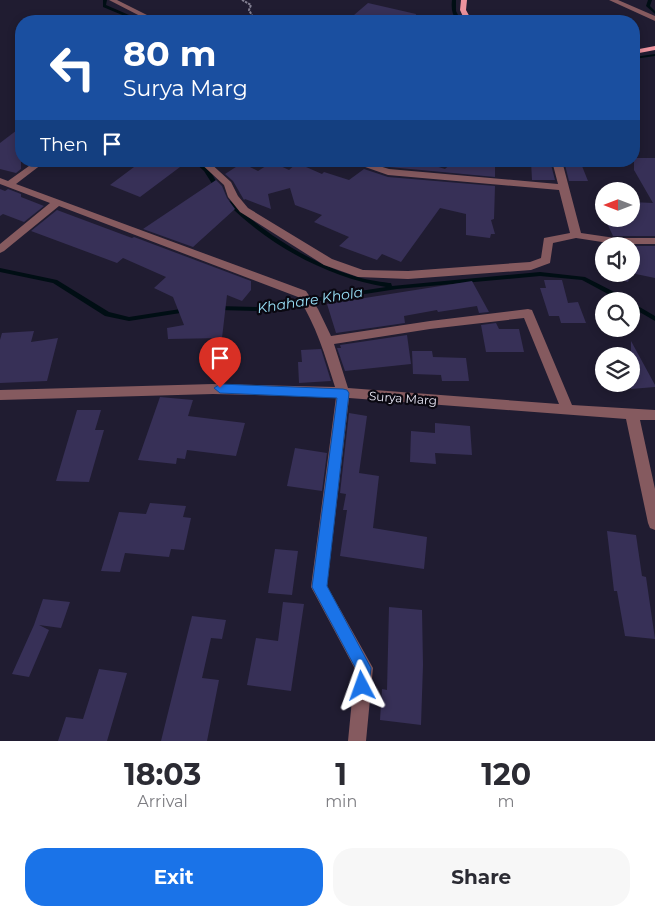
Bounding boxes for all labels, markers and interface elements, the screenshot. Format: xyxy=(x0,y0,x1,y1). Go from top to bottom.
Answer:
text: 80 m xyxy=(123,32,217,75)
icon: left xyxy=(40,35,105,100)
text: Surya Marg xyxy=(123,75,248,102)
icon: arrive xyxy=(98,130,126,158)
text: Then xyxy=(40,133,88,156)
north arrow xyxy=(595,182,640,228)
map controls xyxy=(595,182,640,392)
button: sound xyxy=(595,237,640,282)
water label: Khahare Khola xyxy=(256,283,364,317)
button: search xyxy=(595,292,640,337)
pin xyxy=(199,337,241,388)
icon: arrive xyxy=(206,344,234,372)
button: layers xyxy=(595,347,640,392)
street label: Surya Marg xyxy=(369,388,437,408)
position arrow xyxy=(335,659,387,711)
text: 18:03 xyxy=(124,756,201,793)
text: 1 xyxy=(335,756,347,793)
text: 120 xyxy=(481,756,531,793)
text: Arrival xyxy=(137,792,188,811)
text: min xyxy=(325,792,357,811)
text: m xyxy=(498,792,515,811)
button: Exit xyxy=(25,848,323,906)
button: Share xyxy=(333,848,630,906)

